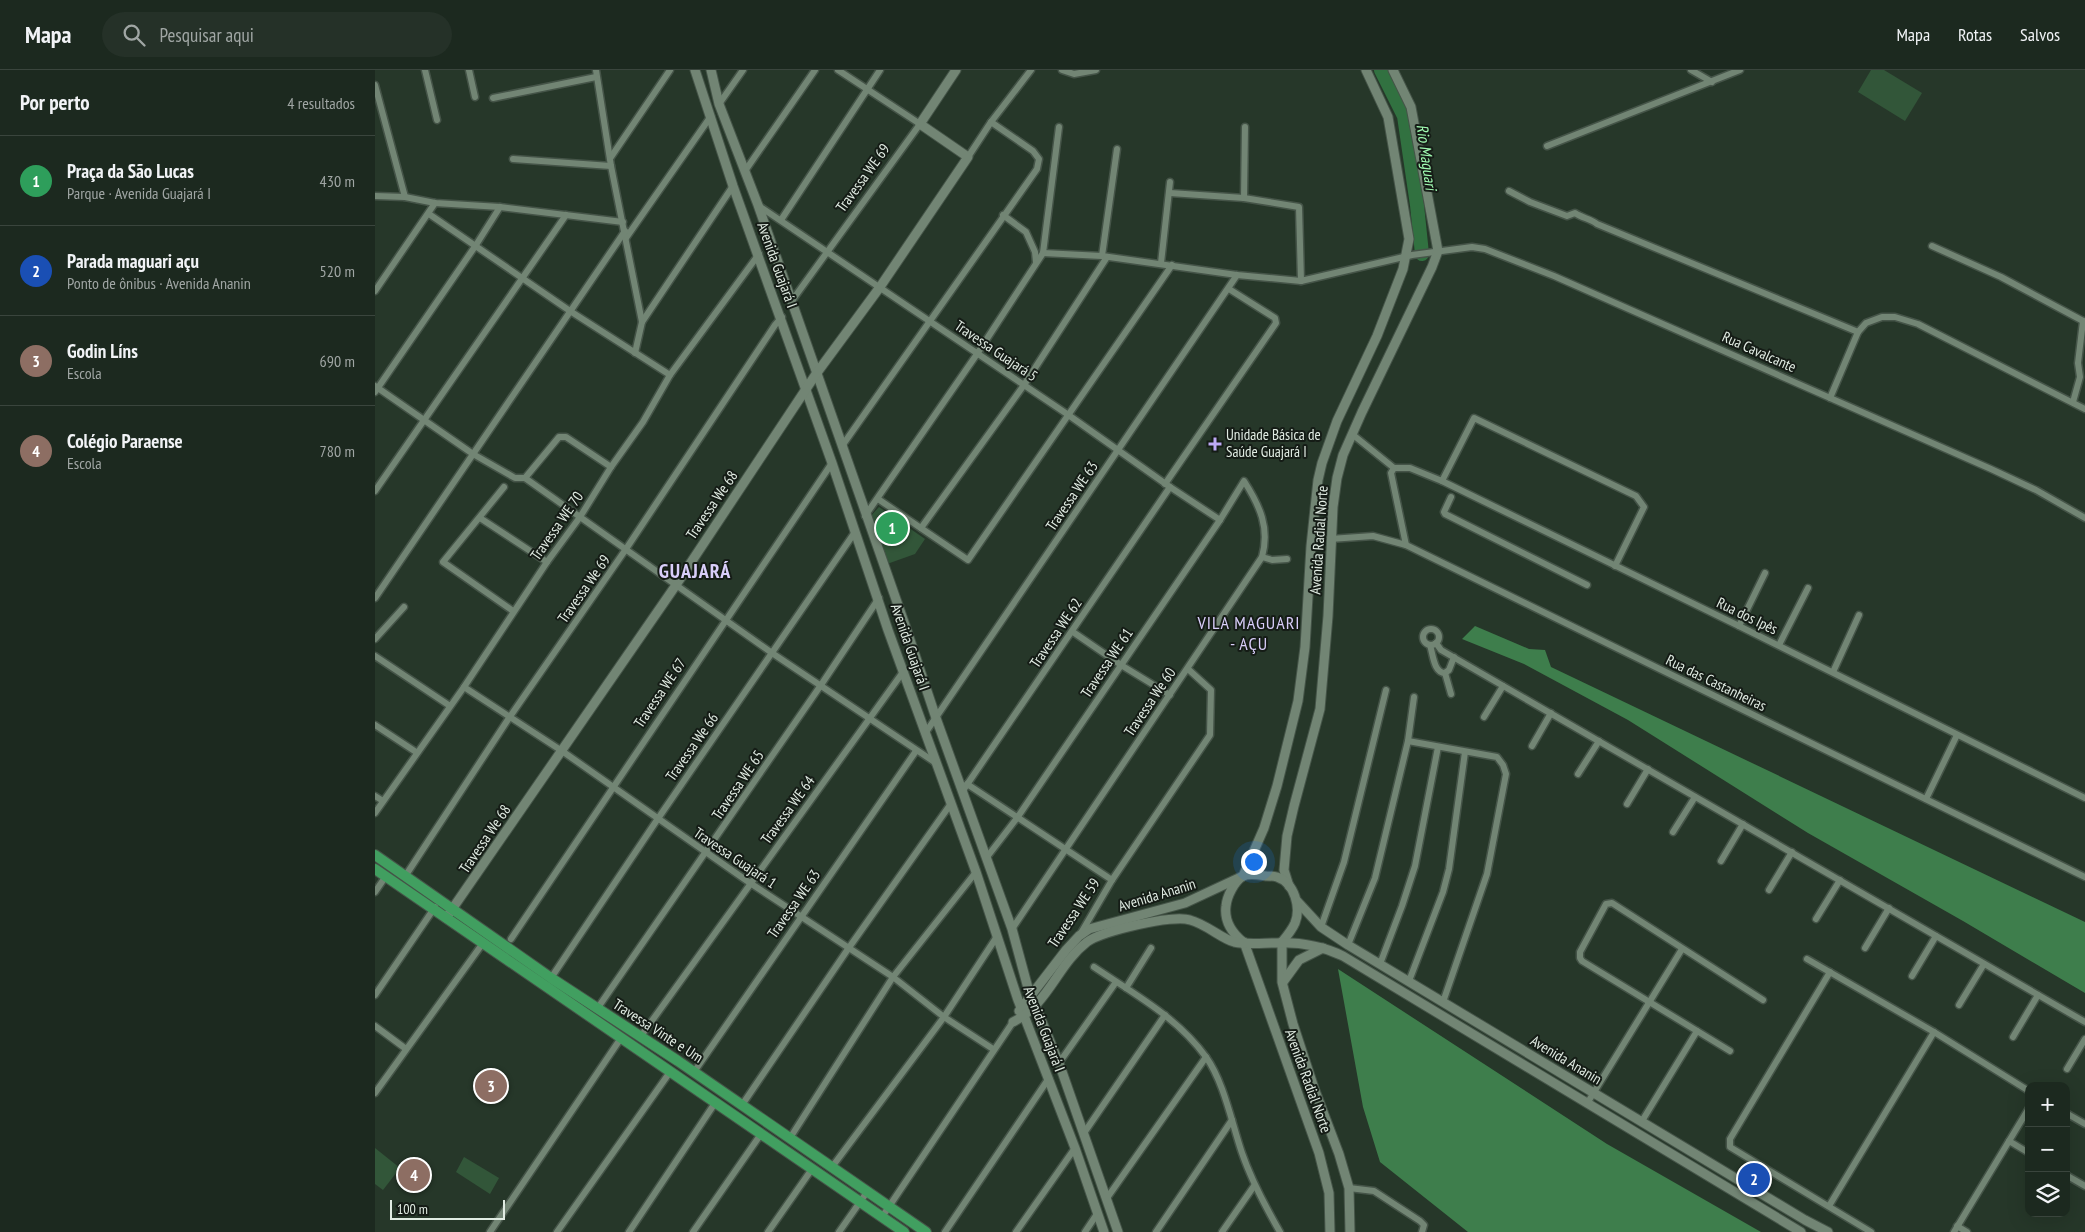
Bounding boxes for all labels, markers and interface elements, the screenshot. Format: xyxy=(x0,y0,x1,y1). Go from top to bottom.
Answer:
search box xyxy=(102,12,452,57)
text: Mapa xyxy=(25,19,72,50)
icon: search xyxy=(120,21,148,49)
text: Pesquisar aqui xyxy=(160,23,254,47)
text: Mapa xyxy=(1896,23,1930,46)
text: Rotas xyxy=(1958,23,1992,46)
text: Salvos xyxy=(2020,23,2060,46)
text: Por perto xyxy=(20,89,90,116)
text: 4 resultados xyxy=(287,93,355,113)
water label: Rio Maguari xyxy=(1412,123,1442,194)
street label: Travessa WE 69 xyxy=(831,140,894,216)
text: Praça da São Lucas xyxy=(67,159,194,183)
text: 1 xyxy=(32,171,40,191)
text: 430 m xyxy=(320,171,355,191)
text: Parque · Avenida Guajará I xyxy=(67,183,211,203)
street label: Avenida Guajará I xyxy=(753,219,802,310)
text: Parada maguari açu xyxy=(67,249,199,273)
text: 2 xyxy=(32,261,40,281)
text: 520 m xyxy=(320,261,355,281)
text: Ponto de ônibus · Avenida Ananin xyxy=(67,273,251,293)
street label: Travessa Guajará 5 xyxy=(951,316,1041,385)
street label: Rua Cavalcante xyxy=(1719,327,1799,376)
text: Godin Líns xyxy=(67,339,138,363)
text: 3 xyxy=(32,351,40,371)
text: 690 m xyxy=(320,351,355,371)
text: Escola xyxy=(67,363,102,383)
place label: Unidade Básica de Saúde Guajará I xyxy=(1226,425,1321,461)
text: Colégio Paraense xyxy=(67,429,183,453)
marker: Unidade Básica de Saúde Guajará I xyxy=(1208,437,1222,451)
text: 4 xyxy=(32,441,40,461)
text: 780 m xyxy=(320,441,355,461)
text: Escola xyxy=(67,453,102,473)
street label: Travessa WE 63 xyxy=(1041,457,1102,534)
street label: Travessa We 68 xyxy=(682,467,742,543)
street label: Avenida Radial Norte xyxy=(1305,485,1332,595)
street label: Travessa WE 70 xyxy=(526,487,587,564)
pin: 1 xyxy=(876,509,908,547)
street label: Travessa We 69 xyxy=(553,551,614,627)
district label: GUAJARÁ xyxy=(659,558,731,584)
street label: Rua dos Ipês xyxy=(1714,593,1781,638)
street label: Travessa WE 62 xyxy=(1025,594,1086,671)
street label: Avenida Guajará I xyxy=(887,601,934,693)
district label: VILA MAGUARI - AÇU xyxy=(1196,611,1301,655)
street label: Travessa WE 61 xyxy=(1076,624,1137,701)
street label: Rua das Castanheiras xyxy=(1663,650,1770,715)
street label: Travessa WE 67 xyxy=(629,654,690,731)
street label: Travessa We 60 xyxy=(1120,663,1180,740)
street label: Travessa We 66 xyxy=(661,709,722,785)
street label: Travessa WE 65 xyxy=(707,746,768,823)
street label: Travessa WE 64 xyxy=(756,772,819,848)
street label: Travessa We 68 xyxy=(455,801,515,877)
street label: Travessa Guajará 1 xyxy=(690,823,780,892)
your location xyxy=(1241,849,1267,875)
street label: Travessa WE 63 xyxy=(763,866,824,942)
street label: Travessa WE 59 xyxy=(1043,874,1104,951)
street label: Avenida Ananin xyxy=(1116,874,1198,915)
street label: Avenida Guajará I xyxy=(1019,983,1069,1074)
street label: Travessa Vinte e Um xyxy=(610,994,707,1067)
street label: Avenida Radial Norte xyxy=(1281,1026,1336,1135)
street label: Avenida Ananin xyxy=(1527,1031,1605,1088)
pin: 3 xyxy=(475,1067,507,1105)
map controls xyxy=(2025,1082,2070,1217)
button: + xyxy=(2025,1082,2070,1127)
button: − xyxy=(2025,1127,2070,1172)
pin: 4 xyxy=(398,1156,430,1194)
pin: 2 xyxy=(1738,1160,1770,1198)
button: layers xyxy=(2025,1172,2070,1217)
scale bar xyxy=(390,1197,505,1220)
text: 100 m xyxy=(397,1200,428,1218)

